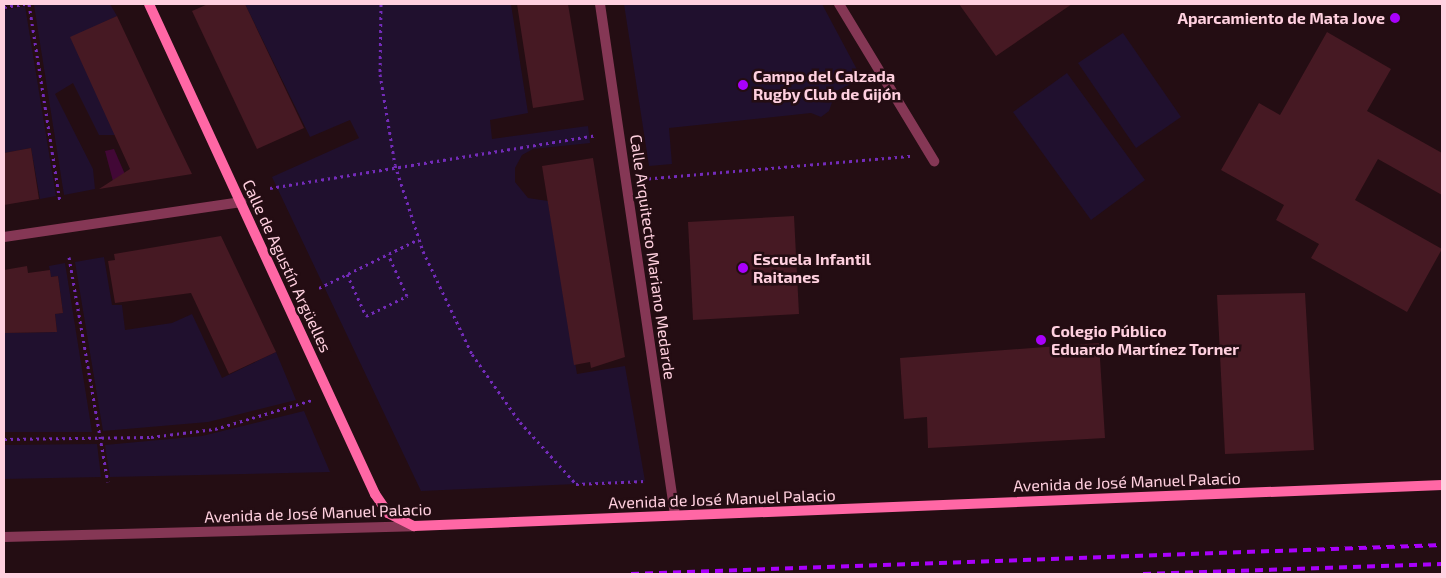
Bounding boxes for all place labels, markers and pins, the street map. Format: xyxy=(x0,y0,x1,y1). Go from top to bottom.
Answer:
place label: Aparcamiento de Mata Jove xyxy=(1177,8,1385,28)
marker: Aparcamiento de Mata Jove xyxy=(1389,12,1401,24)
place label: Campo del Calzada Rugby Club de Gijón xyxy=(753,66,901,104)
marker: Campo del Calzada Rugby Club de Gijón xyxy=(737,79,749,91)
place label: Escuela Infantil Raitanes xyxy=(753,249,871,287)
marker: Escuela Infantil Raitanes xyxy=(737,262,749,274)
place label: Colegio Público Eduardo Martínez Torner xyxy=(1051,321,1239,359)
marker: Colegio Público Eduardo Martínez Torner xyxy=(1035,334,1047,346)

